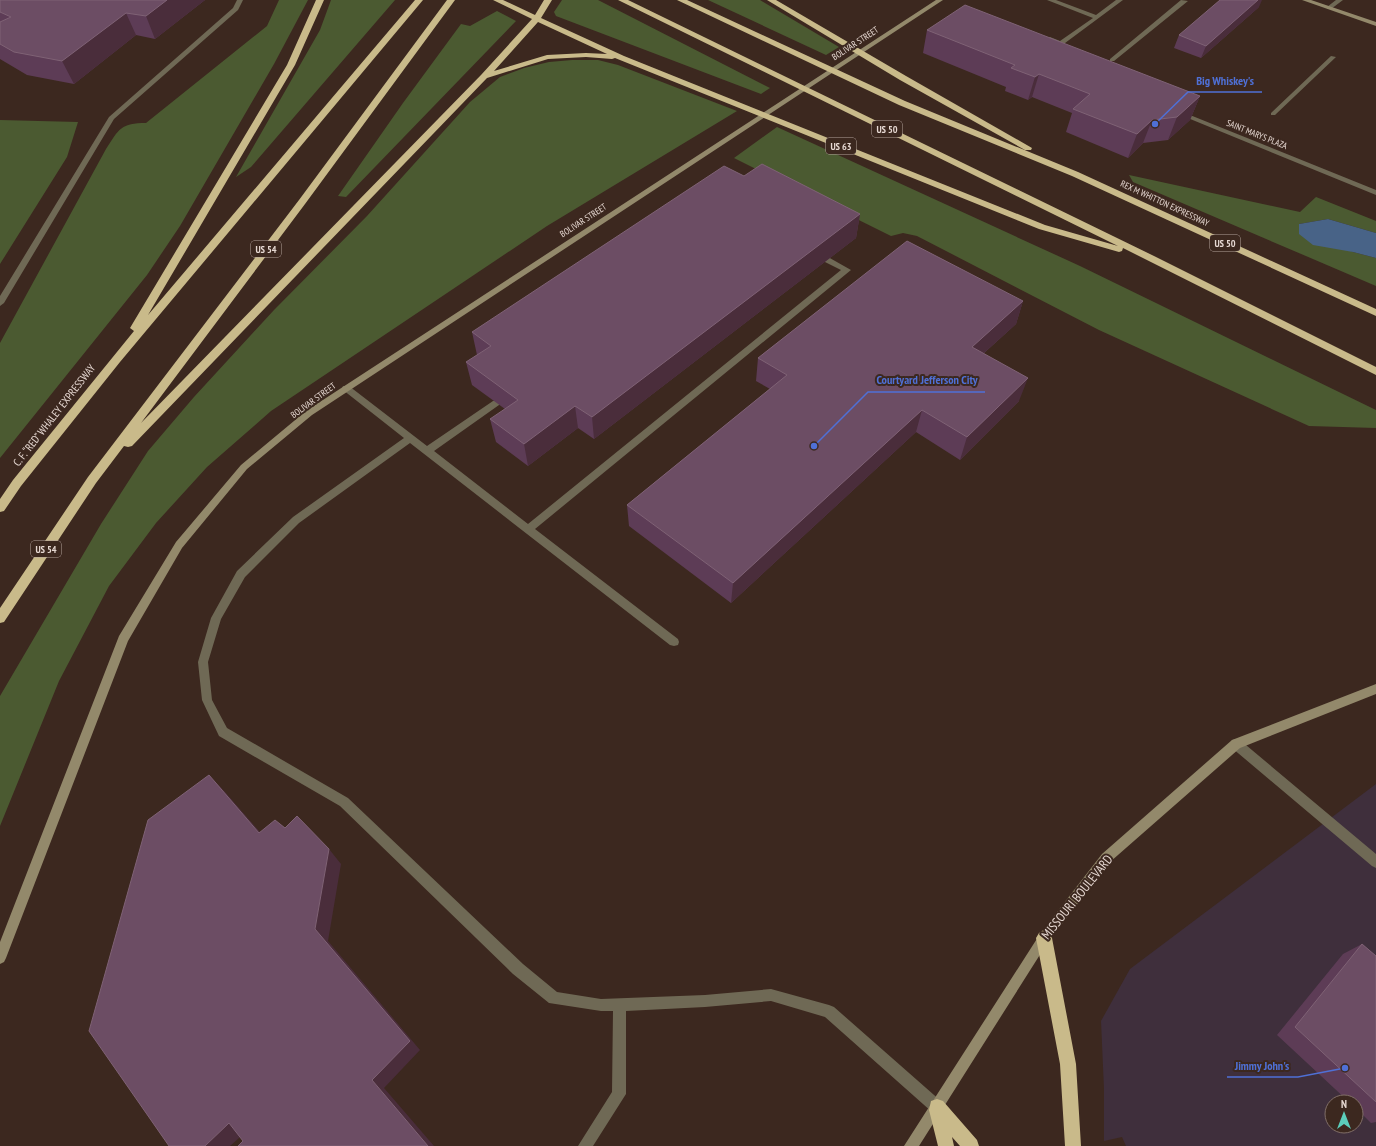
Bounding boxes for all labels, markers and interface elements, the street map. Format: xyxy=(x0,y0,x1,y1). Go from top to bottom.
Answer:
street label: BOLIVAR STREET xyxy=(830,24,880,62)
callout: Big Whiskey's xyxy=(1188,68,1262,92)
text: Big Whiskey's xyxy=(1196,73,1254,88)
street label: SAINT MARYS PLAZA xyxy=(1225,117,1290,151)
road number: US 50 xyxy=(872,121,902,137)
road number: US 63 xyxy=(826,138,856,154)
street label: REX M WHITTON EXPRESSWAY xyxy=(1119,178,1212,229)
street label: BOLIVAR STREET xyxy=(558,201,608,239)
road number: US 50 xyxy=(1210,235,1240,251)
road number: US 54 xyxy=(251,241,281,257)
street label: C. F. “RED” WHALEY EXPRESSWAY xyxy=(10,361,98,469)
callout: Courtyard Jefferson City xyxy=(868,368,985,392)
text: Courtyard Jefferson City xyxy=(876,372,978,387)
street label: BOLIVAR STREET xyxy=(288,380,338,420)
road number: US 54 xyxy=(31,541,61,557)
street label: MISSOURI BOULEVARD xyxy=(1038,851,1116,943)
callout: Jimmy John's xyxy=(1227,1053,1298,1077)
text: Jimmy John's xyxy=(1234,1058,1289,1073)
north arrow xyxy=(1324,1094,1364,1134)
text: N xyxy=(1341,1097,1347,1111)

